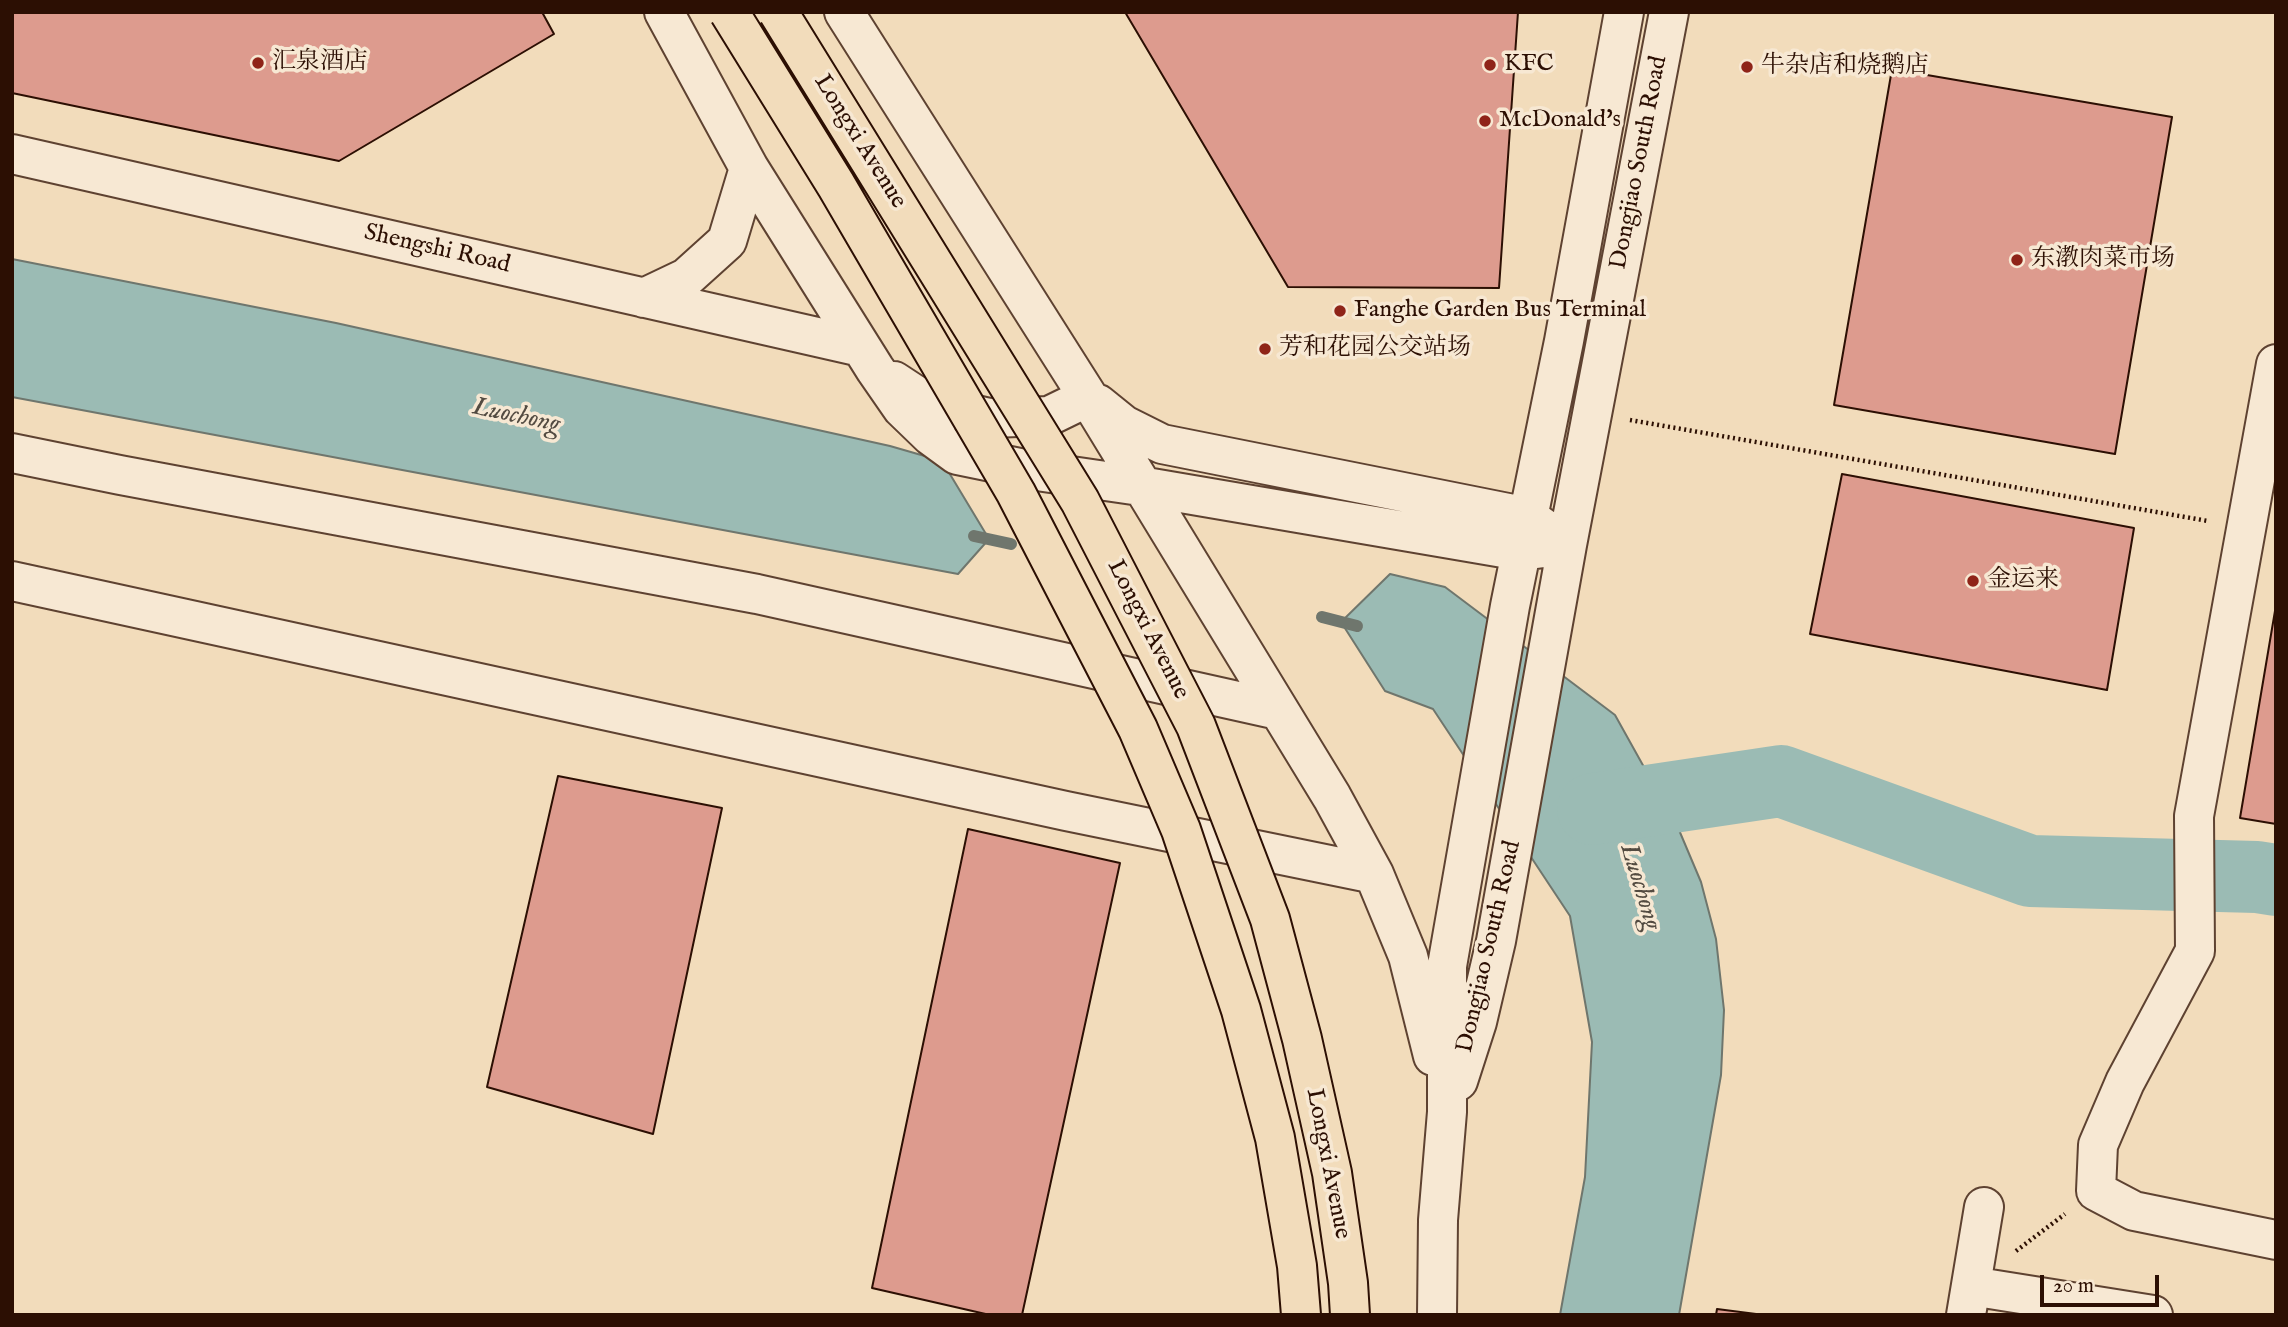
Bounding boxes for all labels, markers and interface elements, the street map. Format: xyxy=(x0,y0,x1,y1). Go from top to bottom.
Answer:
place label: 汇泉酒店 xyxy=(272,49,368,77)
place label: KFC xyxy=(1504,51,1554,79)
place label: 牛杂店和烧鹅店 xyxy=(1761,53,1929,81)
street label: Dongjiao South Road xyxy=(1605,54,1675,272)
marker: 汇泉酒店 xyxy=(250,55,266,71)
marker: KFC xyxy=(1482,57,1498,73)
marker: 牛杂店和烧鹅店 xyxy=(1739,59,1755,75)
street label: Longxi Avenue xyxy=(806,70,912,214)
place label: McDonald's xyxy=(1499,107,1621,135)
marker: McDonald's xyxy=(1477,113,1493,129)
street label: Shengshi Road xyxy=(361,219,513,281)
place label: 东漖肉菜市场 xyxy=(2031,246,2175,274)
marker: 东漖肉菜市场 xyxy=(2009,252,2025,268)
place label: Fanghe Garden Bus Terminal xyxy=(1354,297,1646,325)
marker: Fanghe Garden Bus Terminal xyxy=(1332,303,1348,319)
place label: 芳和花园公交站场 xyxy=(1279,335,1471,363)
marker: 芳和花园公交站场 xyxy=(1257,341,1273,357)
water label: Luochong xyxy=(469,393,563,441)
street label: Longxi Avenue xyxy=(1100,555,1194,705)
place label: 金运来 xyxy=(1987,567,2059,595)
marker: 金运来 xyxy=(1965,573,1981,589)
street label: Dongjiao South Road xyxy=(1452,838,1528,1056)
water label: Luochong xyxy=(1611,840,1667,934)
street label: Longxi Avenue xyxy=(1298,1086,1356,1242)
scale bar xyxy=(2043,1260,2162,1304)
text: 20 m xyxy=(2053,1273,2094,1300)

